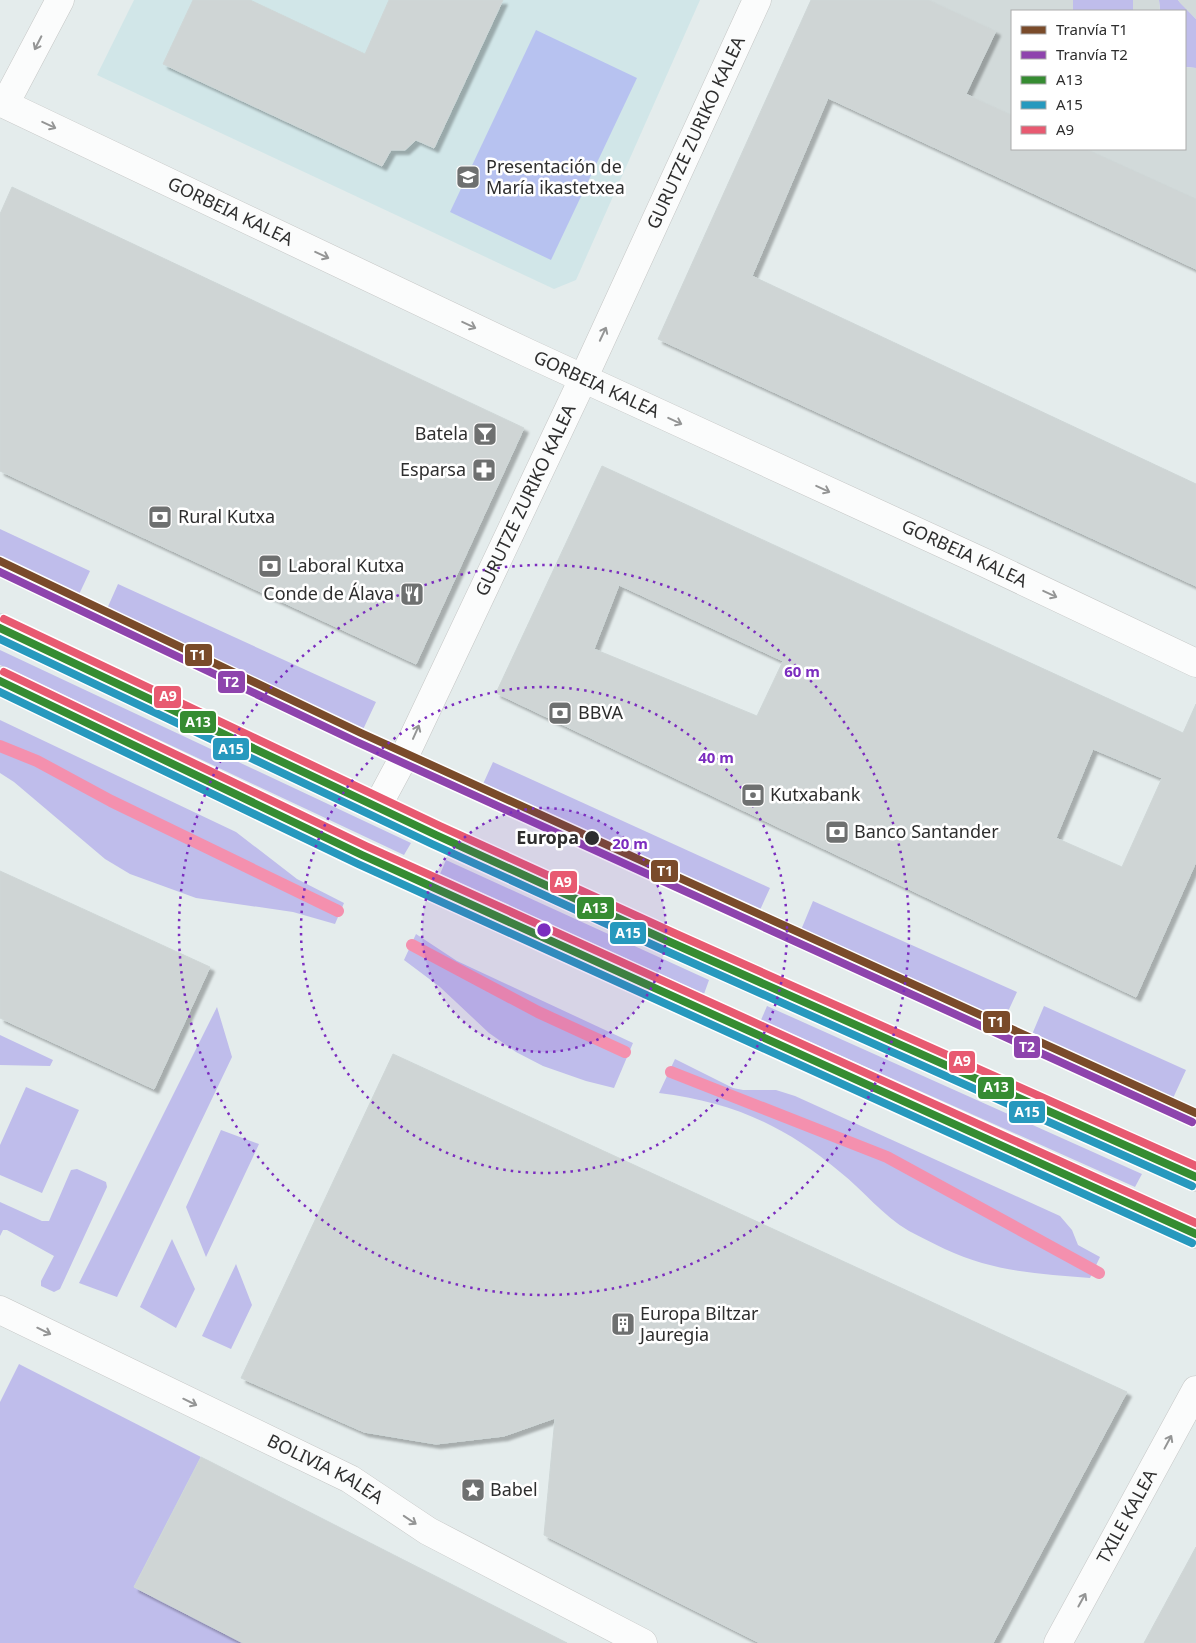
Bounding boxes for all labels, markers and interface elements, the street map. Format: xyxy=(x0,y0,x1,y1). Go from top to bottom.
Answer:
legend xyxy=(1011,10,1186,150)
text: Tranvía T1 xyxy=(1056,19,1128,39)
street label: GURUTZE ZURIKO KALEA xyxy=(640,32,750,233)
one-way arrow xyxy=(33,36,43,51)
text: Tranvía T2 xyxy=(1056,44,1128,64)
text: A13 xyxy=(1056,69,1083,89)
text: A15 xyxy=(1056,94,1083,114)
text: A9 xyxy=(1056,119,1074,139)
one-way arrow xyxy=(41,121,56,130)
place label: Presentación de María ikastetxea xyxy=(486,154,625,199)
school or university icon: Presentación de María ikastetxea xyxy=(455,164,481,190)
street label: GORBEIA KALEA xyxy=(164,171,298,251)
one-way arrow xyxy=(314,251,329,260)
one-way arrow xyxy=(461,320,476,330)
one-way arrow xyxy=(599,327,609,342)
street label: GORBEIA KALEA xyxy=(530,344,664,423)
street label: GURUTZE ZURIKO KALEA xyxy=(469,399,581,600)
one-way arrow xyxy=(667,416,682,426)
place label: Batela xyxy=(415,421,468,445)
bar icon: Batela xyxy=(472,421,498,447)
place label: Esparsa xyxy=(400,457,466,481)
pharmacy icon: Esparsa xyxy=(471,457,497,483)
one-way arrow xyxy=(815,484,830,494)
bank icon: Rural Kutxa xyxy=(147,504,173,530)
place label: Rural Kutxa xyxy=(178,504,275,528)
street label: GORBEIA KALEA xyxy=(898,513,1032,593)
bank icon: Laboral Kutxa xyxy=(257,553,283,579)
place label: Laboral Kutxa xyxy=(288,553,404,577)
place label: Conde de Álava xyxy=(263,581,394,605)
restaurant icon: Conde de Álava xyxy=(399,581,425,607)
one-way arrow xyxy=(1042,589,1057,599)
line badge: T1 xyxy=(184,643,213,667)
text: T1 xyxy=(190,645,206,664)
text: 60 m xyxy=(784,661,820,681)
line badge: T2 xyxy=(217,670,246,694)
text: T2 xyxy=(223,672,239,691)
line badge: A9 xyxy=(153,685,182,709)
text: A9 xyxy=(159,686,177,705)
bank icon: BBVA xyxy=(547,700,573,726)
place label: BBVA xyxy=(578,700,623,724)
line badge: A13 xyxy=(179,710,217,734)
text: A13 xyxy=(185,712,211,731)
one-way arrow xyxy=(411,725,421,740)
line badge: A15 xyxy=(212,737,250,761)
text: A15 xyxy=(218,739,244,758)
text: 40 m xyxy=(698,747,734,767)
bank icon: Kutxabank xyxy=(740,782,766,808)
place label: Kutxabank xyxy=(770,782,861,806)
bank icon: Banco Santander xyxy=(824,819,850,845)
place label: Banco Santander xyxy=(854,819,999,843)
place label: Europa xyxy=(516,825,579,849)
marker: Europa xyxy=(583,829,601,847)
text: 20 m xyxy=(612,833,648,853)
line badge: T1 xyxy=(650,859,679,883)
text: T1 xyxy=(657,861,673,880)
line badge: A9 xyxy=(549,870,578,894)
text: A9 xyxy=(554,872,572,891)
line badge: A13 xyxy=(576,896,615,920)
text: A13 xyxy=(582,898,608,917)
centre of rings xyxy=(535,921,553,939)
line badge: A15 xyxy=(609,921,647,945)
text: A15 xyxy=(615,923,641,942)
line badge: T1 xyxy=(982,1010,1011,1034)
text: T1 xyxy=(988,1012,1004,1031)
line badge: T2 xyxy=(1013,1035,1041,1059)
text: T2 xyxy=(1019,1037,1035,1056)
line badge: A9 xyxy=(948,1050,976,1074)
text: A9 xyxy=(953,1051,971,1070)
line badge: A13 xyxy=(977,1076,1015,1100)
text: A13 xyxy=(983,1077,1009,1096)
line badge: A15 xyxy=(1008,1100,1046,1124)
text: A15 xyxy=(1014,1102,1040,1121)
place label: Europa Biltzar Jauregia xyxy=(638,1301,759,1346)
building icon: Europa Biltzar Jauregia xyxy=(610,1311,636,1337)
one-way arrow xyxy=(36,1327,51,1336)
one-way arrow xyxy=(182,1398,197,1407)
street label: BOLIVIA KALEA xyxy=(264,1428,389,1509)
one-way arrow xyxy=(1163,1435,1173,1450)
street label: TXILE KALEA xyxy=(1091,1464,1162,1568)
place icon: Babel xyxy=(460,1477,486,1503)
place label: Babel xyxy=(490,1477,538,1501)
one-way arrow xyxy=(403,1515,417,1525)
one-way arrow xyxy=(1077,1594,1087,1608)

